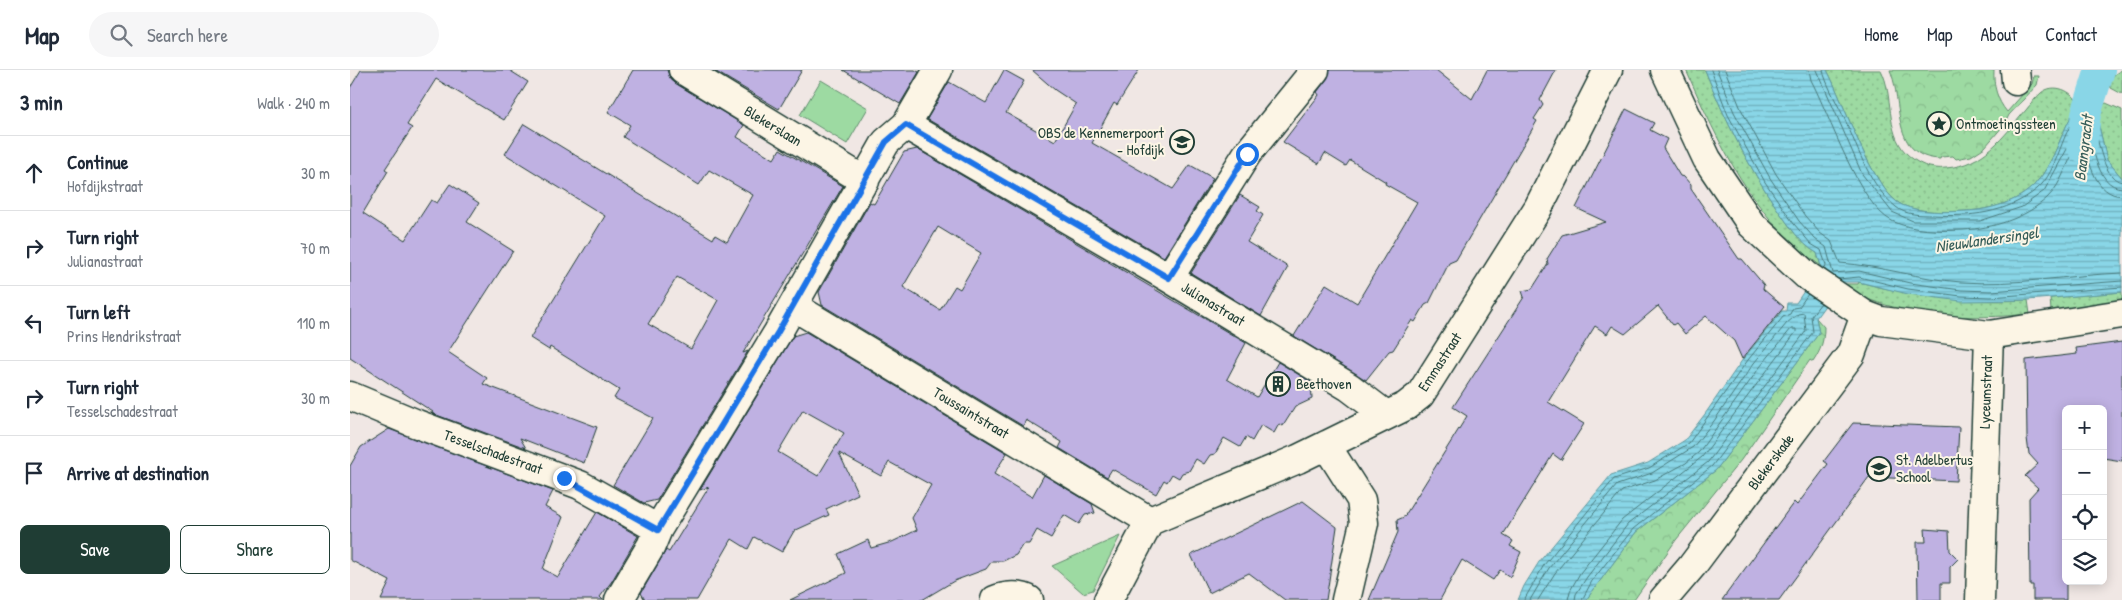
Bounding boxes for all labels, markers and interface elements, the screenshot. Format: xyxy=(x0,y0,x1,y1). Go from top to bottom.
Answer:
search box xyxy=(89,12,439,57)
text: Map xyxy=(25,19,59,51)
icon: search xyxy=(107,21,135,49)
text: Search here xyxy=(147,22,228,48)
text: Home xyxy=(1864,22,1899,47)
text: Map xyxy=(1927,22,1952,47)
text: About xyxy=(1980,22,2017,47)
text: Contact xyxy=(2045,22,2097,47)
text: 3 min xyxy=(20,88,63,117)
text: Walk · 240 m xyxy=(257,92,330,114)
street label: Blekerslaan xyxy=(740,100,806,151)
place icon: Ontmoetingssteen xyxy=(1926,111,1952,137)
water label: Baangracht xyxy=(2068,111,2098,182)
place label: Ontmoetingssteen xyxy=(1956,113,2056,134)
place label: OBS de Kennemerpoort - Hofdijk xyxy=(1038,122,1165,160)
school or university icon: OBS de Kennemerpoort - Hofdijk xyxy=(1169,129,1195,155)
route start xyxy=(1236,143,1259,166)
text: Continue xyxy=(67,149,128,175)
icon: ahead xyxy=(20,159,48,187)
text: 30 m xyxy=(301,162,330,184)
text: Hofdijkstraat xyxy=(67,175,143,197)
water label: Nieuwlandersingel xyxy=(1934,221,2041,257)
text: Turn right xyxy=(67,224,138,250)
icon: right xyxy=(20,234,48,262)
text: 70 m xyxy=(300,237,330,259)
text: Julianastraat xyxy=(67,250,143,272)
street label: Julianastraat xyxy=(1177,276,1250,331)
text: Turn left xyxy=(67,299,130,325)
icon: left xyxy=(20,309,48,337)
text: 110 m xyxy=(297,312,330,334)
text: Prins Hendrikstraat xyxy=(67,325,181,347)
street label: Emmastraat xyxy=(1413,327,1467,395)
street label: Lyceumstraat xyxy=(1974,354,1997,429)
building icon: Beethoven xyxy=(1265,371,1291,397)
place label: Beethoven xyxy=(1296,373,1352,394)
text: Turn right xyxy=(67,374,138,400)
street label: Toussaintstraat xyxy=(929,382,1014,444)
icon: right xyxy=(20,384,48,412)
text: 30 m xyxy=(301,387,330,409)
text: Tesselschadestraat xyxy=(67,400,178,422)
map controls xyxy=(2062,405,2107,585)
button: + xyxy=(2062,405,2107,450)
street label: Tesselschadestraat xyxy=(441,424,546,479)
street label: Blekerskade xyxy=(1743,429,1799,494)
place label: St. Adelbertus School xyxy=(1896,449,1973,487)
button: − xyxy=(2062,450,2107,495)
school or university icon: St. Adelbertus School xyxy=(1866,456,1892,482)
icon: arrive xyxy=(20,459,48,487)
text: Arrive at destination xyxy=(67,460,209,486)
route end xyxy=(553,467,576,490)
button: locate xyxy=(2062,495,2107,540)
button: Save xyxy=(20,525,170,574)
button: Share xyxy=(180,525,330,574)
button: layers xyxy=(2062,540,2107,585)

